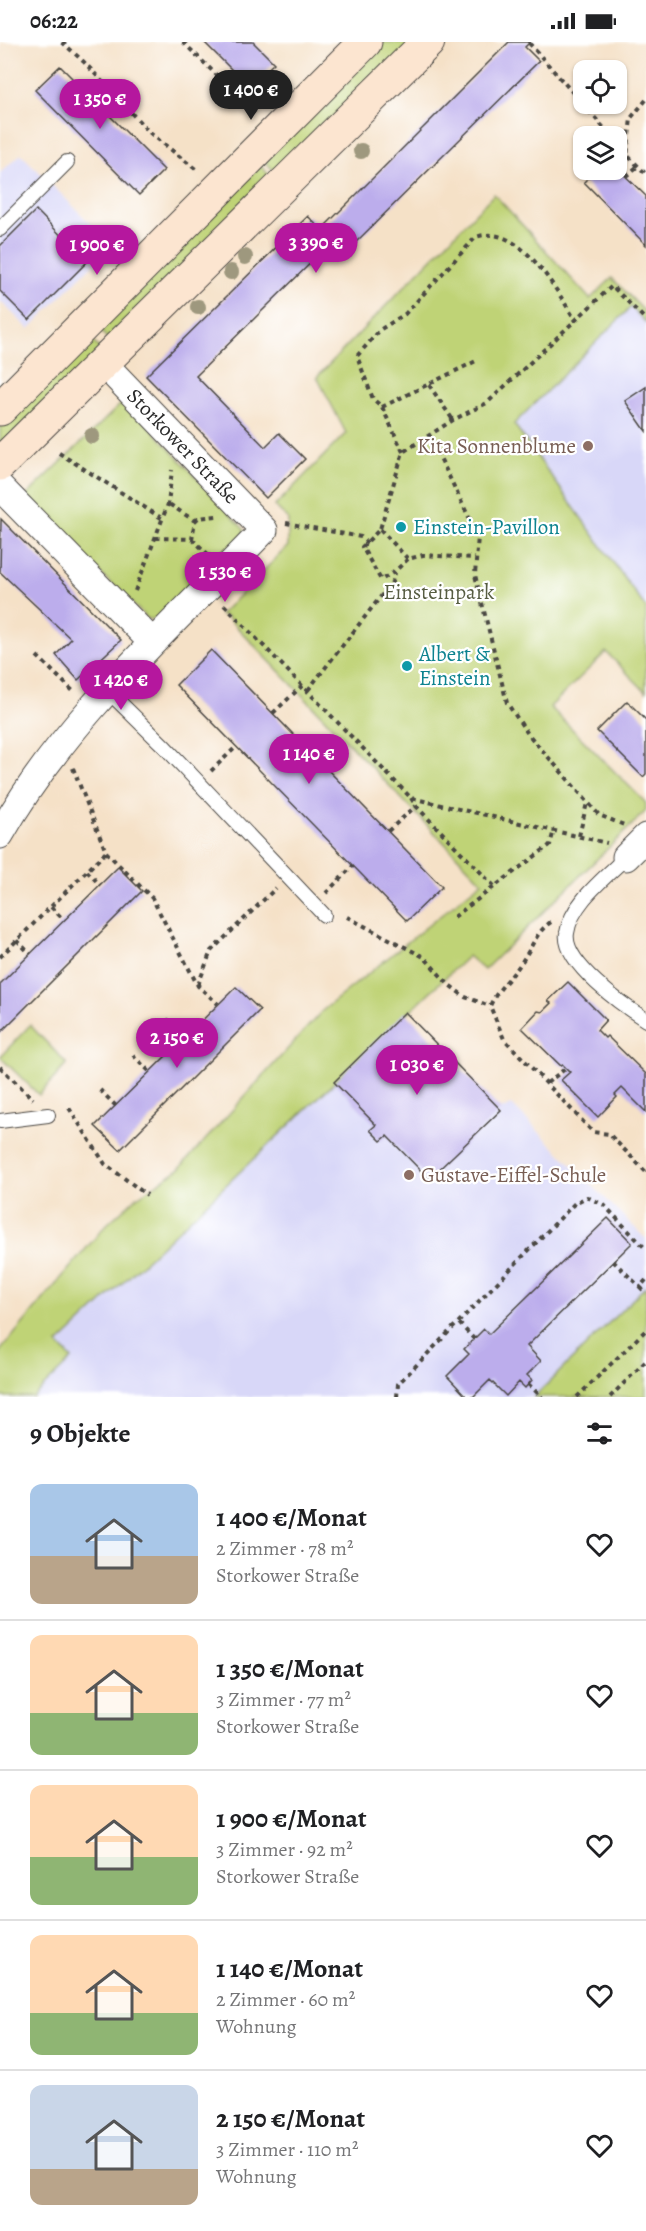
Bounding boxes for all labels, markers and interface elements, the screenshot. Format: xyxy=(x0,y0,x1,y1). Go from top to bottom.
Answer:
text: 06:22 xyxy=(30,6,78,36)
map controls xyxy=(573,60,627,180)
button: locate xyxy=(573,60,627,114)
pin: 1 400 € xyxy=(196,70,306,121)
text: 1 400 € xyxy=(223,76,279,103)
pin: 1 350 € xyxy=(45,79,155,130)
text: 1 350 € xyxy=(74,85,126,112)
button: layers xyxy=(573,126,627,180)
pin: 3 390 € xyxy=(261,223,371,274)
pin: 1 900 € xyxy=(42,225,152,276)
text: 3 390 € xyxy=(289,229,343,256)
text: 1 900 € xyxy=(70,231,124,258)
street label: Storkower Straße xyxy=(121,382,245,510)
place label: Kita Sonnenblume xyxy=(417,432,576,460)
marker: Kita Sonnenblume xyxy=(581,439,595,453)
place label: Einstein-Pavillon xyxy=(413,513,560,541)
marker: Einstein-Pavillon xyxy=(394,520,408,534)
pin: 1 530 € xyxy=(170,552,280,603)
text: 1 530 € xyxy=(199,558,251,585)
park label: Einsteinpark xyxy=(384,578,495,606)
place label: Albert & Einstein xyxy=(418,640,490,692)
marker: Albert & Einstein xyxy=(400,659,414,673)
pin: 1 420 € xyxy=(66,660,176,711)
text: 1 420 € xyxy=(94,666,148,693)
pin: 1 140 € xyxy=(254,734,364,785)
text: 1 140 € xyxy=(283,740,335,767)
pin: 2 150 € xyxy=(122,1018,232,1069)
text: 2 150 € xyxy=(150,1024,204,1051)
pin: 1 030 € xyxy=(362,1045,472,1096)
text: 1 030 € xyxy=(390,1051,444,1078)
place label: Gustave-Eiffel-Schule xyxy=(421,1161,606,1189)
marker: Gustave-Eiffel-Schule xyxy=(402,1168,416,1182)
text: 9 Objekte xyxy=(30,1416,131,1451)
icon: filters xyxy=(583,1417,616,1450)
text: 1 400 €/Monat xyxy=(216,1500,367,1535)
icon: home xyxy=(78,1508,150,1580)
icon: heart xyxy=(583,1528,616,1561)
text: 2 Zimmer · 78 m² xyxy=(216,1535,354,1562)
text: Storkower Straße xyxy=(216,1562,359,1589)
text: 1 350 €/Monat xyxy=(216,1651,364,1686)
icon: home xyxy=(78,1659,150,1731)
icon: heart xyxy=(583,1679,616,1712)
text: 3 Zimmer · 77 m² xyxy=(216,1686,351,1713)
text: Storkower Straße xyxy=(216,1713,359,1740)
text: 1 900 €/Monat xyxy=(216,1801,367,1836)
icon: home xyxy=(78,1809,150,1881)
icon: heart xyxy=(583,1829,616,1862)
text: 3 Zimmer · 92 m² xyxy=(216,1836,353,1863)
text: Storkower Straße xyxy=(216,1863,359,1890)
text: 1 140 €/Monat xyxy=(216,1951,363,1986)
icon: home xyxy=(78,1959,150,2031)
icon: heart xyxy=(583,1979,616,2012)
text: 2 Zimmer · 60 m² xyxy=(216,1986,355,2013)
text: Wohnung xyxy=(216,2013,297,2040)
text: 2 150 €/Monat xyxy=(216,2101,365,2136)
icon: home xyxy=(78,2109,150,2181)
icon: heart xyxy=(583,2129,616,2162)
text: 3 Zimmer · 110 m² xyxy=(216,2136,359,2163)
text: Wohnung xyxy=(216,2163,297,2190)

